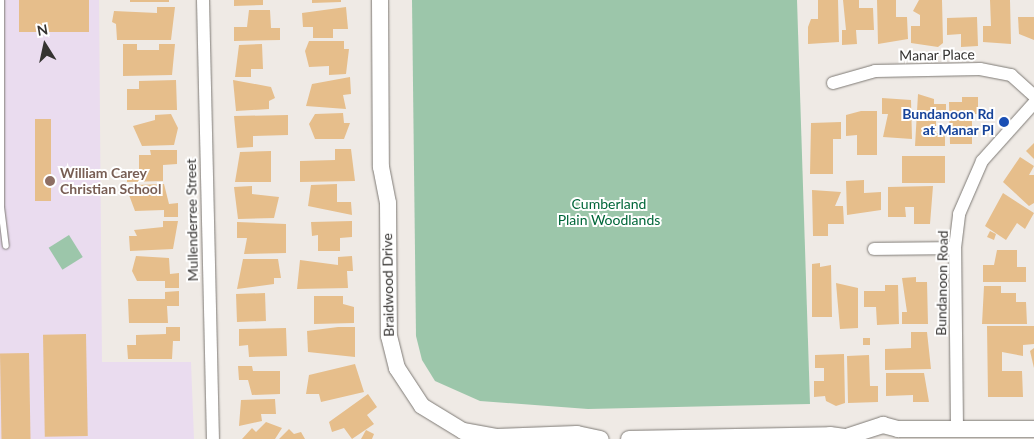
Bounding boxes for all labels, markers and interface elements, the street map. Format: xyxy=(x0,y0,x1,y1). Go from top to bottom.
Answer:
north arrow xyxy=(20,20,70,70)
text: N xyxy=(36,20,49,39)
street label: Manar Place xyxy=(899,46,975,64)
place label: Bundanoon Rd at Manar Pl xyxy=(902,106,994,138)
marker: Bundanoon Rd at Manar Pl xyxy=(998,116,1010,128)
street label: Mullenderree Street xyxy=(183,158,201,282)
place label: William Carey Christian School xyxy=(60,165,161,198)
marker: William Carey Christian School xyxy=(44,175,56,187)
park label: Cumberland Plain Woodlands xyxy=(558,196,660,228)
street label: Bundanoon Road xyxy=(933,230,951,336)
street label: Braidwood Drive xyxy=(379,233,397,337)

